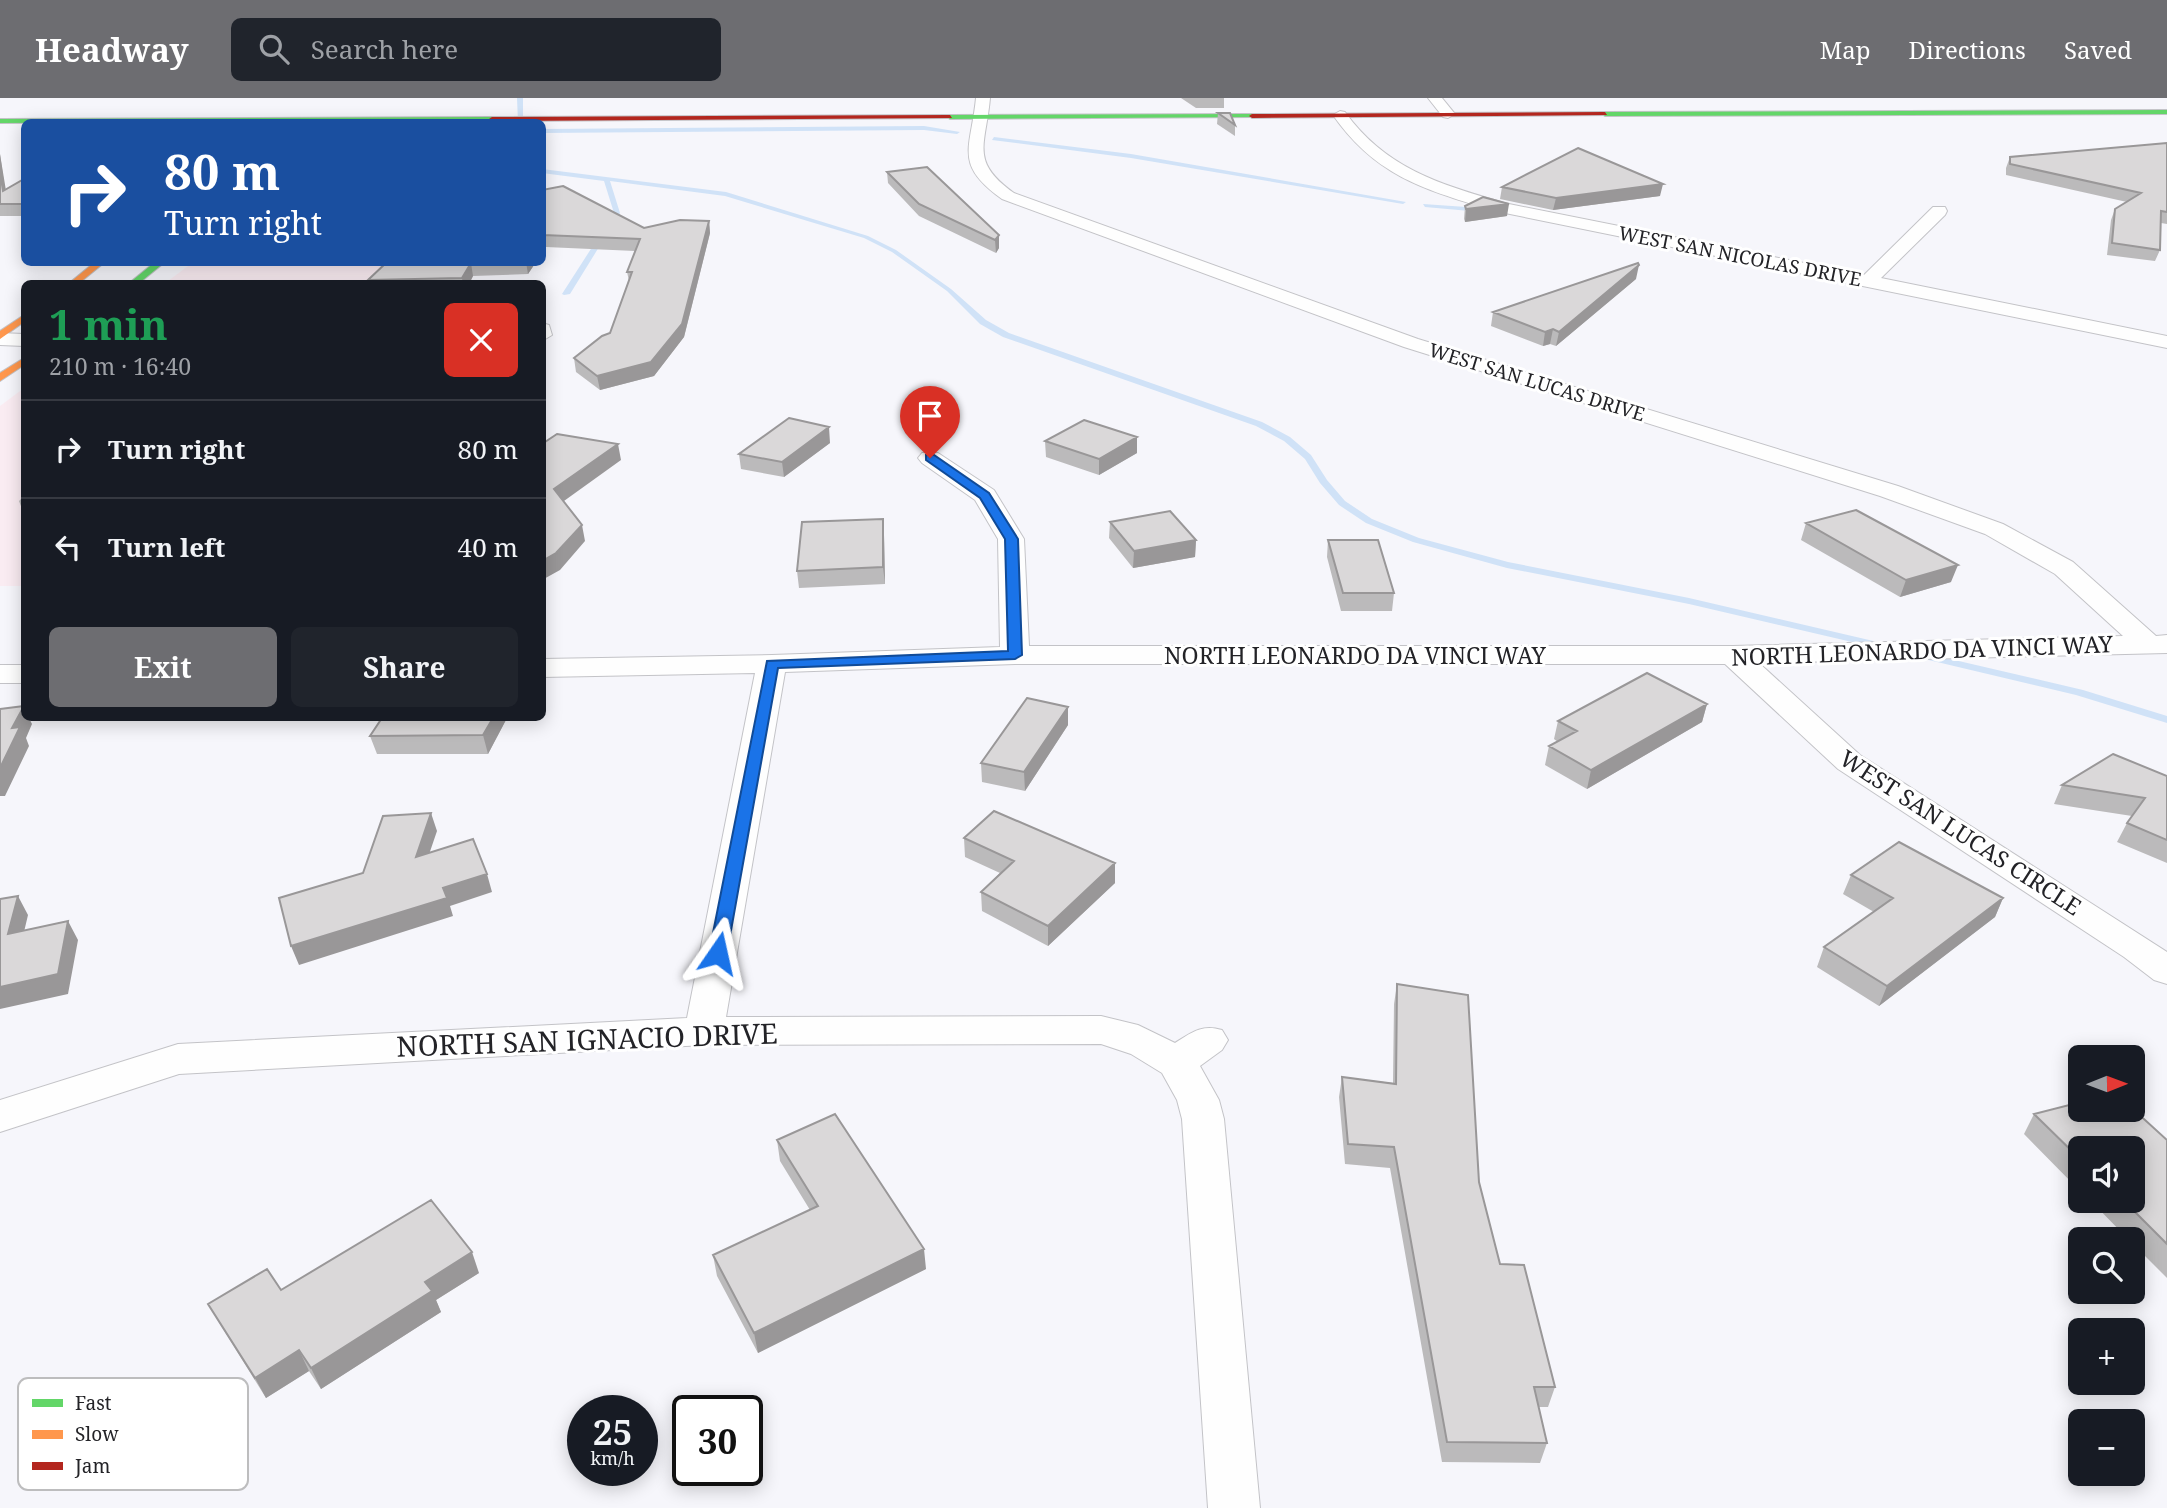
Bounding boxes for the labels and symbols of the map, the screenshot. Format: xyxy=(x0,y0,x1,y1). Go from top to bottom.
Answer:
street label: WEST SAN NICOLAS DRIVE xyxy=(1616,220,1864,292)
street label: WEST SAN LUCAS DRIVE xyxy=(1426,337,1648,427)
pin xyxy=(900,386,960,458)
street label: NORTH LEONARDO DA VINCI WAY xyxy=(1731,627,2114,673)
street label: NORTH LEONARDO DA VINCI WAY xyxy=(1164,639,1547,671)
street label: WEST SAN LUCAS CIRCLE xyxy=(1834,742,2088,922)
position arrow xyxy=(681,916,755,990)
street label: NORTH SAN IGNACIO DRIVE xyxy=(396,1013,778,1065)
north arrow xyxy=(2068,1045,2146,1122)
legend xyxy=(18,1378,248,1490)
text: Fast xyxy=(75,1390,112,1416)
speed limit sign: 30 xyxy=(672,1395,763,1486)
text: Slow xyxy=(75,1421,119,1447)
text: Jam xyxy=(74,1453,110,1479)

